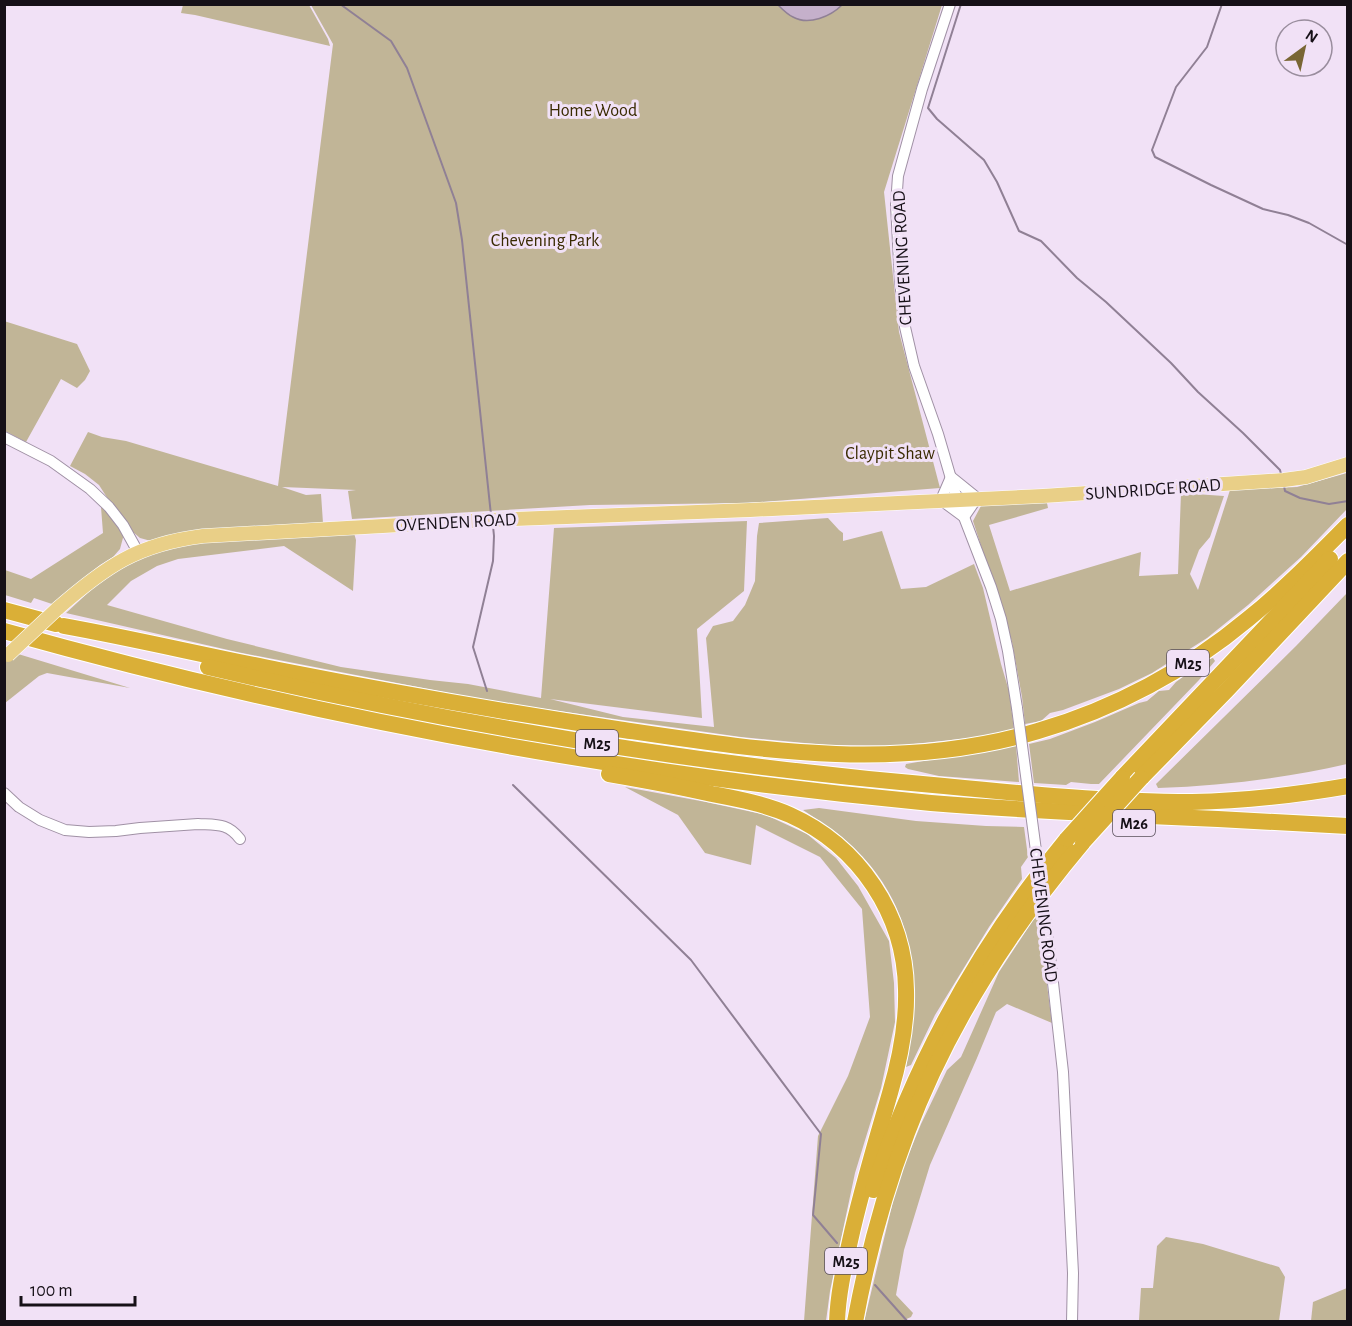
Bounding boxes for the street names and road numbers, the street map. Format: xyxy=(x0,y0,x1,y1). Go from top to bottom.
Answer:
street label: CHEVENING ROAD xyxy=(890,190,916,326)
street label: SUNDRIDGE ROAD xyxy=(1085,476,1221,504)
street label: OVENDEN ROAD xyxy=(395,511,517,535)
road number: M25 xyxy=(1167,650,1209,676)
road number: M25 xyxy=(576,730,618,756)
road number: M26 xyxy=(1113,810,1155,836)
street label: CHEVENING ROAD xyxy=(1026,847,1060,983)
road number: M25 xyxy=(825,1248,867,1274)

